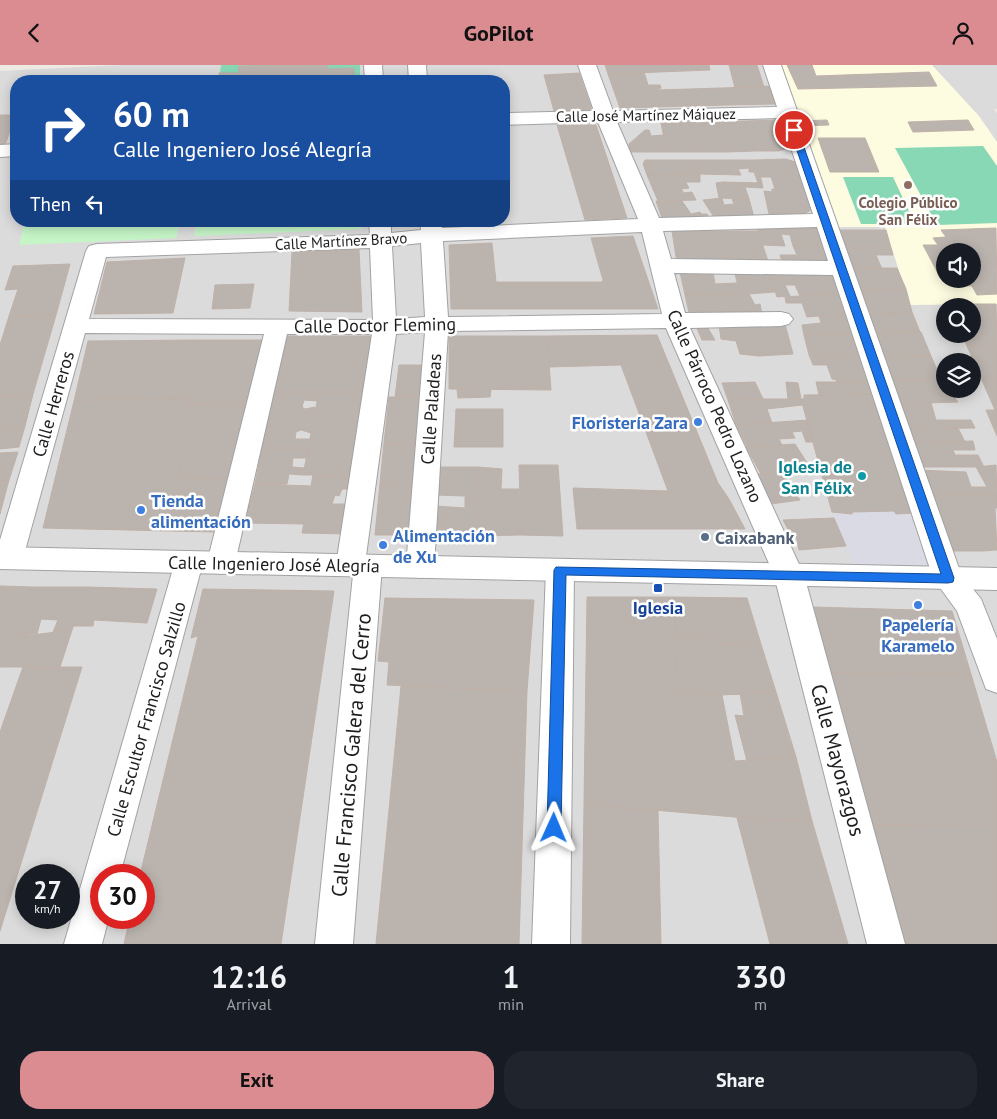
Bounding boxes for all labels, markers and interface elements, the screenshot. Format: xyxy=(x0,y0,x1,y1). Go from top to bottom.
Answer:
icon: back xyxy=(20,19,48,47)
text: GoPilot xyxy=(464,19,533,47)
icon: person xyxy=(949,19,977,47)
text: 60 m xyxy=(113,91,190,137)
icon: right xyxy=(30,95,95,160)
street label: Calle José Martínez Máiquez xyxy=(556,104,736,126)
pin xyxy=(773,109,815,151)
icon: arrive xyxy=(780,116,808,144)
text: Calle Ingeniero José Alegría xyxy=(113,135,372,163)
marker: Colegio Público San Félix xyxy=(902,179,914,191)
icon: left xyxy=(81,190,109,218)
text: Then xyxy=(30,192,71,216)
place label: Colegio Público San Félix xyxy=(858,193,958,229)
street label: Calle Martínez Bravo xyxy=(274,228,408,254)
map controls xyxy=(936,243,981,398)
button: sound xyxy=(936,243,981,288)
button: search xyxy=(936,298,981,343)
street label: Calle Párroco Pedro Lozano xyxy=(662,306,768,506)
street label: Calle Doctor Fleming xyxy=(294,312,456,338)
street label: Calle Herreros xyxy=(27,348,79,460)
street label: Calle Paladeas xyxy=(416,353,446,465)
button: layers xyxy=(936,353,981,398)
place label: Floristería Zara xyxy=(572,411,688,434)
marker: Floristería Zara xyxy=(692,416,704,428)
place label: Iglesia de San Félix xyxy=(778,455,853,499)
marker: Iglesia de San Félix xyxy=(856,470,868,482)
place label: Tienda alimentación xyxy=(151,489,251,533)
marker: Tienda alimentación xyxy=(135,504,147,516)
place label: Alimentación de Xu xyxy=(393,524,495,568)
place label: Caixabank xyxy=(715,526,794,549)
marker: Caixabank xyxy=(699,531,711,543)
marker: Alimentación de Xu xyxy=(377,539,389,551)
street label: Calle Ingeniero José Alegría xyxy=(168,551,380,577)
marker: Iglesia xyxy=(652,582,664,594)
place label: Iglesia xyxy=(633,596,683,619)
street label: Calle Escultor Francisco Salzillo xyxy=(101,599,191,839)
marker: Papelería Karamelo xyxy=(912,599,924,611)
street label: Calle Francisco Galera del Cerro xyxy=(325,612,377,898)
place label: Papelería Karamelo xyxy=(881,613,955,657)
street label: Calle Mayorazgos xyxy=(805,681,871,839)
position arrow xyxy=(527,801,579,853)
speed limit sign: 30 xyxy=(90,864,155,929)
text: 27 xyxy=(33,874,62,906)
text: km/h xyxy=(34,901,61,916)
text: 12:16 xyxy=(211,957,287,996)
text: 1 xyxy=(503,957,520,996)
text: 330 xyxy=(735,957,786,996)
text: Arrival xyxy=(227,994,271,1014)
text: min xyxy=(498,994,524,1014)
text: m xyxy=(754,994,767,1014)
button: Exit xyxy=(20,1051,494,1109)
button: Share xyxy=(504,1051,977,1109)

